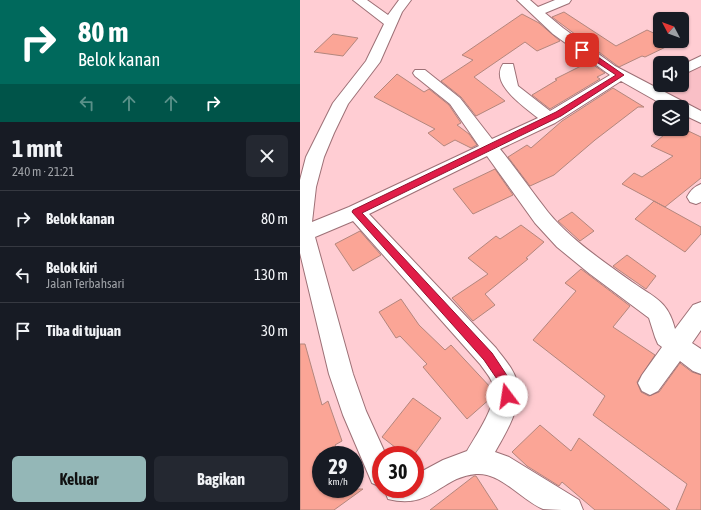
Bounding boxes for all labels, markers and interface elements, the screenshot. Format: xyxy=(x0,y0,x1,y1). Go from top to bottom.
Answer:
north arrow xyxy=(653,12,689,48)
map controls xyxy=(653,12,689,136)
icon: right xyxy=(12,16,64,68)
text: 80 m xyxy=(78,16,128,48)
pin xyxy=(565,33,599,67)
icon: arrive xyxy=(571,39,593,61)
text: Belok kanan xyxy=(78,49,160,70)
button: sound xyxy=(653,56,689,92)
icon: left xyxy=(76,92,98,114)
icon: ahead xyxy=(118,92,140,114)
icon: ahead xyxy=(160,92,182,114)
icon: right xyxy=(202,92,224,114)
button: layers xyxy=(653,100,689,136)
text: 1 mnt xyxy=(12,135,62,162)
button: close xyxy=(246,135,288,177)
text: 240 m · 21:21 xyxy=(12,164,75,179)
icon: right xyxy=(12,208,34,230)
text: Belok kanan xyxy=(46,210,115,227)
text: 80 m xyxy=(261,210,288,227)
text: Belok kiri xyxy=(46,259,97,276)
icon: left xyxy=(12,264,34,286)
text: 130 m xyxy=(254,266,288,283)
text: Jalan Terbahsari xyxy=(46,276,124,291)
icon: arrive xyxy=(12,320,34,342)
text: Tiba di tujuan xyxy=(46,322,121,339)
text: 30 m xyxy=(261,322,288,339)
position arrow xyxy=(486,375,528,417)
speed limit sign: 30 xyxy=(372,446,424,498)
text: 29 xyxy=(329,455,347,478)
button: Keluar xyxy=(12,456,146,502)
button: Bagikan xyxy=(154,456,288,502)
text: km/h xyxy=(328,476,348,487)

